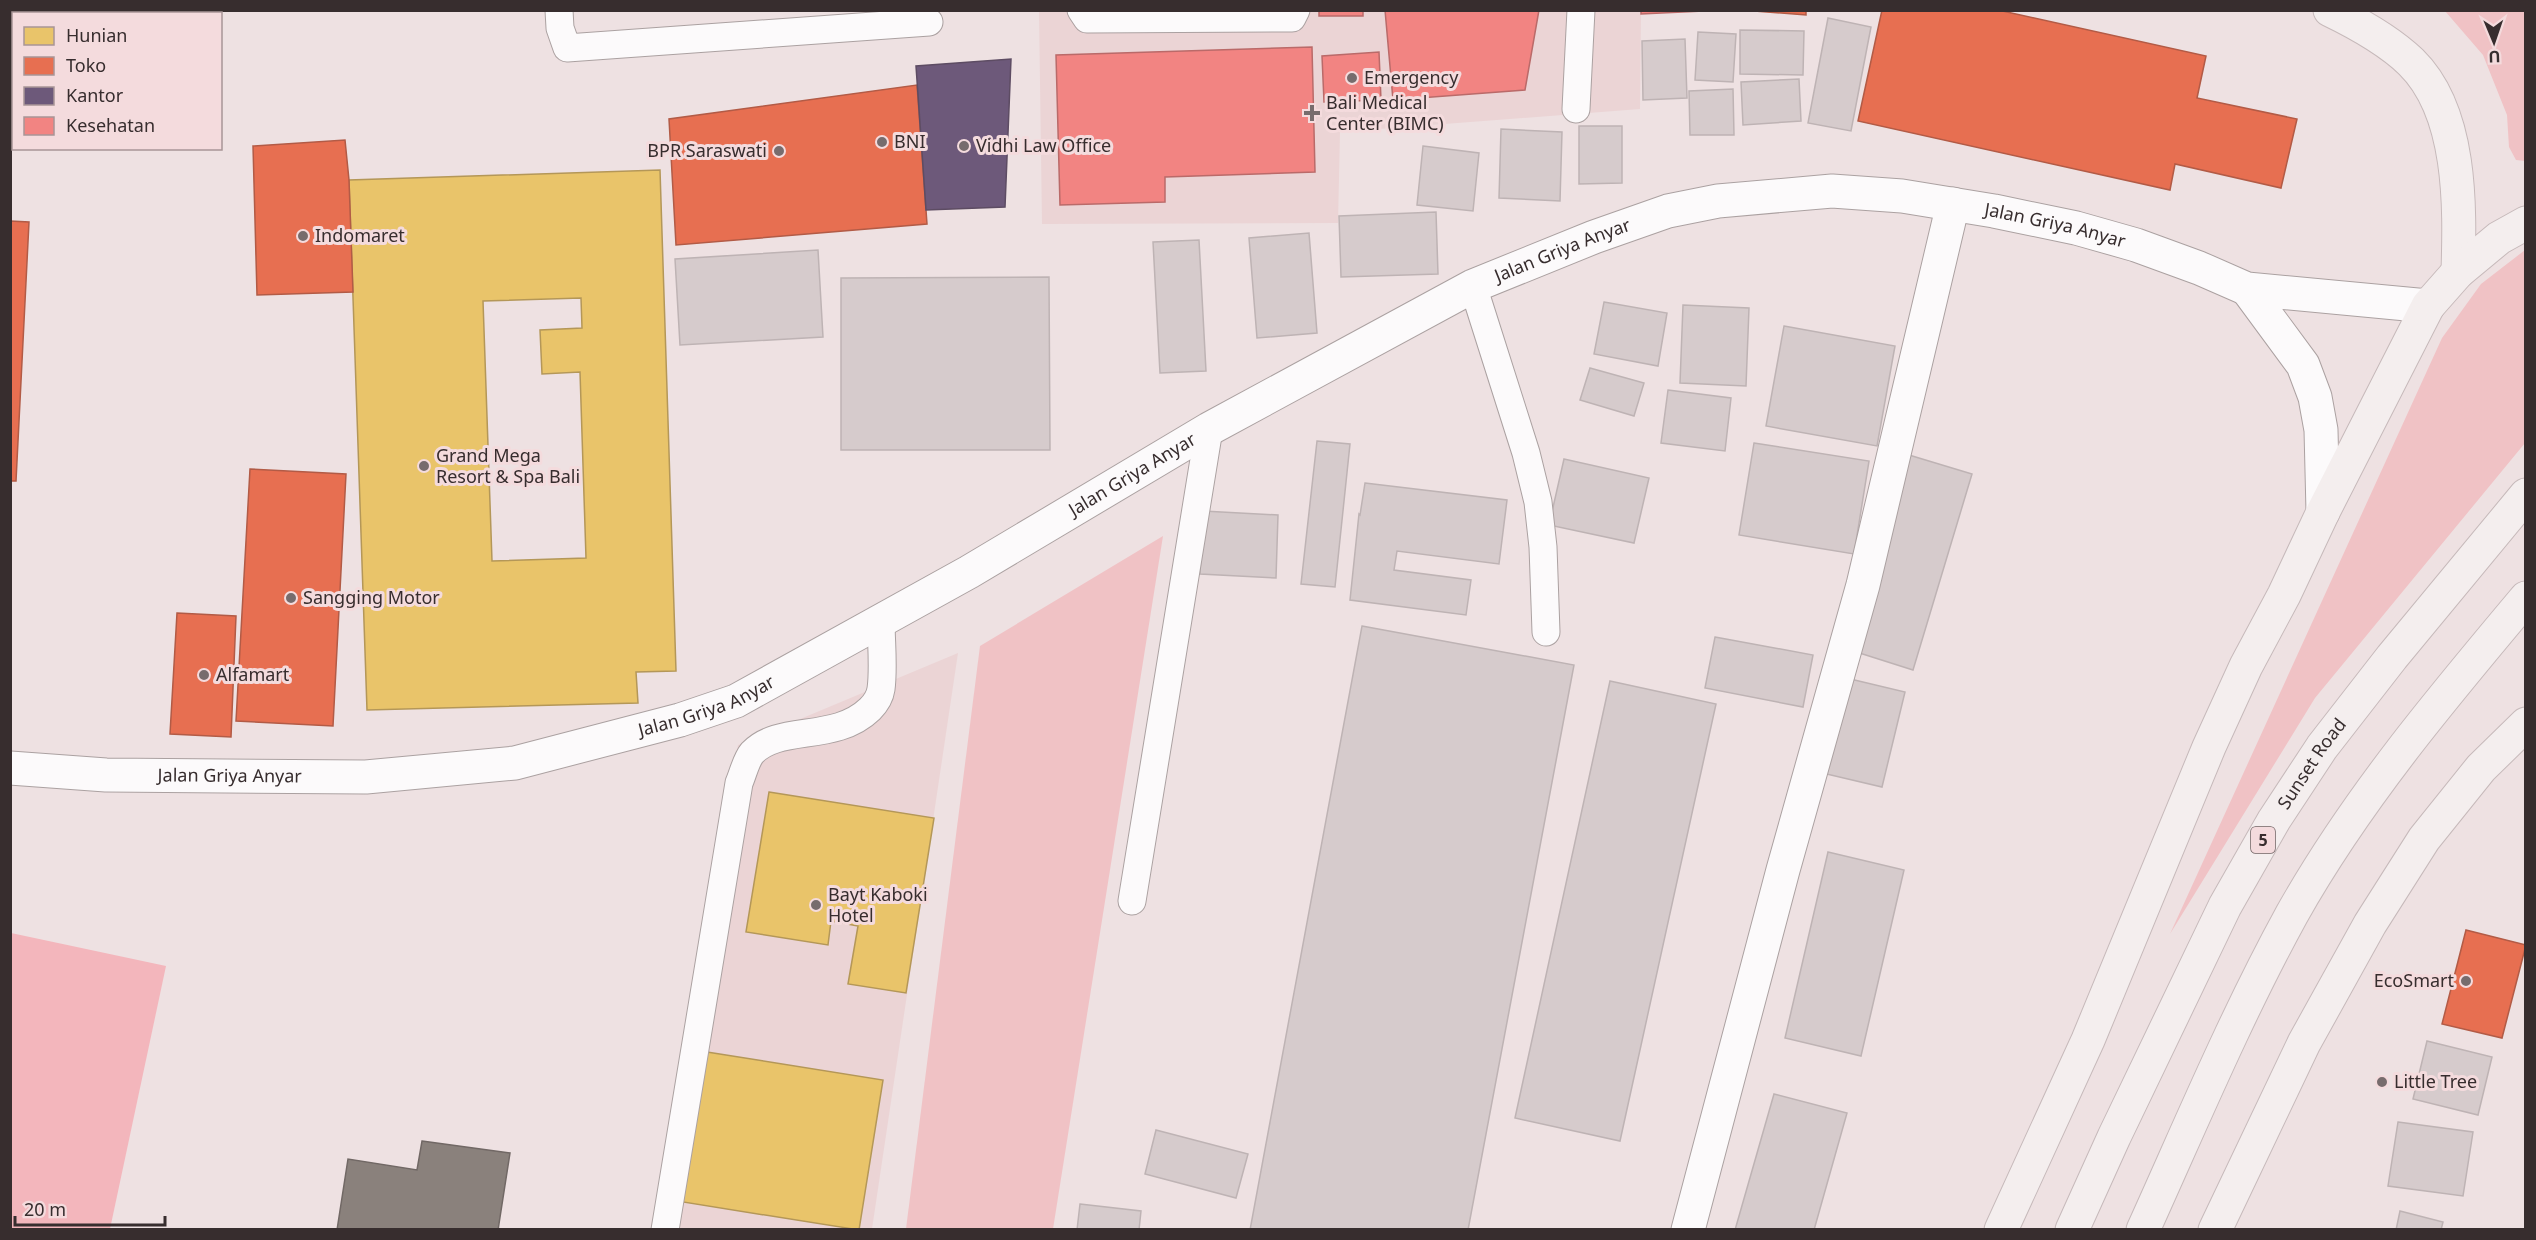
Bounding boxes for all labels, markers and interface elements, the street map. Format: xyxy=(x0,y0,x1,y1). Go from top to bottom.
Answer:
legend xyxy=(12,12,222,150)
north arrow xyxy=(2464,12,2524,72)
text: Hunian xyxy=(66,23,127,47)
text: U xyxy=(2488,46,2501,68)
text: Toko xyxy=(66,53,106,77)
place label: Emergency xyxy=(1364,65,1459,89)
marker: Emergency xyxy=(1345,71,1359,85)
text: Kantor xyxy=(66,83,124,107)
place label: Bali Medical Center (BIMC) xyxy=(1326,90,1444,135)
marker: Bali Medical Center (BIMC) xyxy=(1303,104,1321,122)
text: Kesehatan xyxy=(66,113,155,137)
place label: BNI xyxy=(894,129,925,153)
place label: Vidhi Law Office xyxy=(976,133,1111,157)
marker: BNI xyxy=(875,135,889,149)
place label: BPR Saraswati xyxy=(647,138,767,162)
marker: Vidhi Law Office xyxy=(957,139,971,153)
marker: BPR Saraswati xyxy=(772,144,786,158)
street label: Jalan Griya Anyar xyxy=(1981,196,2129,253)
street label: Jalan Griya Anyar xyxy=(1489,212,1634,288)
place label: Indomaret xyxy=(315,223,405,247)
marker: Indomaret xyxy=(296,229,310,243)
street label: Jalan Griya Anyar xyxy=(1062,426,1200,522)
place label: Grand Mega Resort & Spa Bali xyxy=(436,443,580,488)
marker: Grand Mega Resort & Spa Bali xyxy=(417,459,431,473)
place label: Sangging Motor xyxy=(303,585,440,609)
marker: Sangging Motor xyxy=(284,591,298,605)
place label: Alfamart xyxy=(216,662,290,686)
marker: Alfamart xyxy=(197,668,211,682)
street label: Jalan Griya Anyar xyxy=(634,669,779,742)
street label: Sunset Road xyxy=(2271,713,2351,814)
street label: Jalan Griya Anyar xyxy=(156,762,302,788)
road number: 5 xyxy=(2251,827,2275,853)
place label: Bayt Kaboki Hotel xyxy=(828,882,928,927)
marker: Bayt Kaboki Hotel xyxy=(809,898,823,912)
place label: EcoSmart xyxy=(2374,968,2455,992)
marker: EcoSmart xyxy=(2459,974,2473,988)
place label: Little Tree xyxy=(2394,1069,2477,1093)
marker: Little Tree xyxy=(2375,1075,2389,1089)
scale bar xyxy=(15,1189,165,1227)
text: 20 m xyxy=(24,1197,66,1221)

